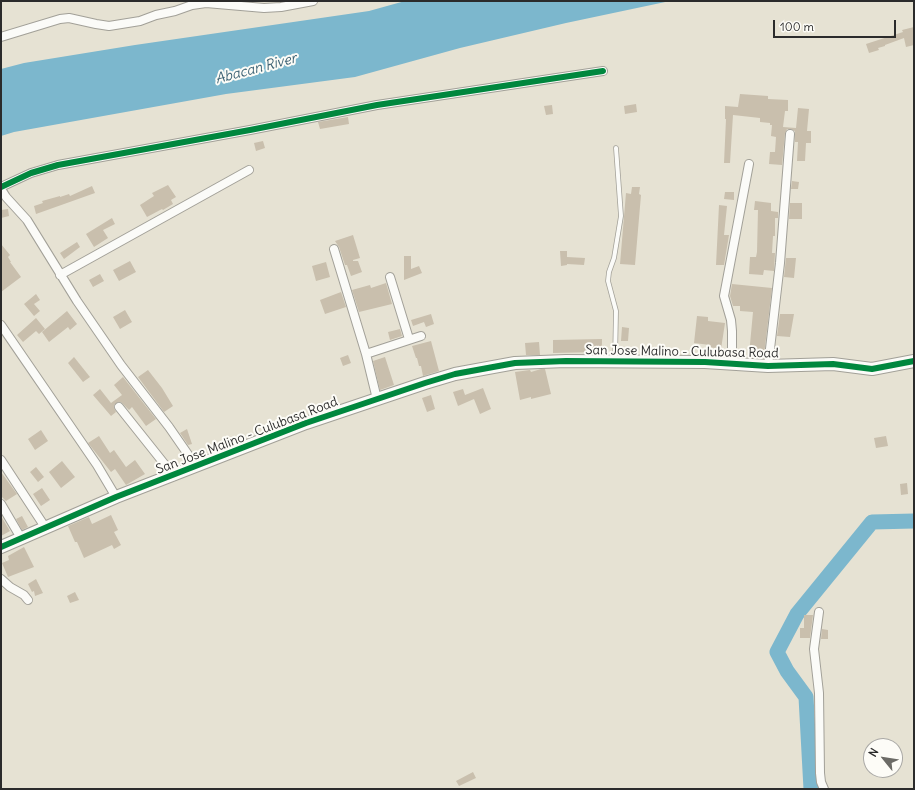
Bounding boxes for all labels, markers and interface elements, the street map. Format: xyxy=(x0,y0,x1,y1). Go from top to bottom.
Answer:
scale bar xyxy=(775,12,898,38)
text: 100 m xyxy=(780,19,814,34)
water label: Abacan River xyxy=(214,50,298,88)
street label: San Jose Malino - Culubasa Road xyxy=(585,343,779,361)
street label: San Jose Malino - Culubasa Road xyxy=(154,394,340,478)
north arrow xyxy=(863,738,903,778)
text: N xyxy=(866,746,881,759)

